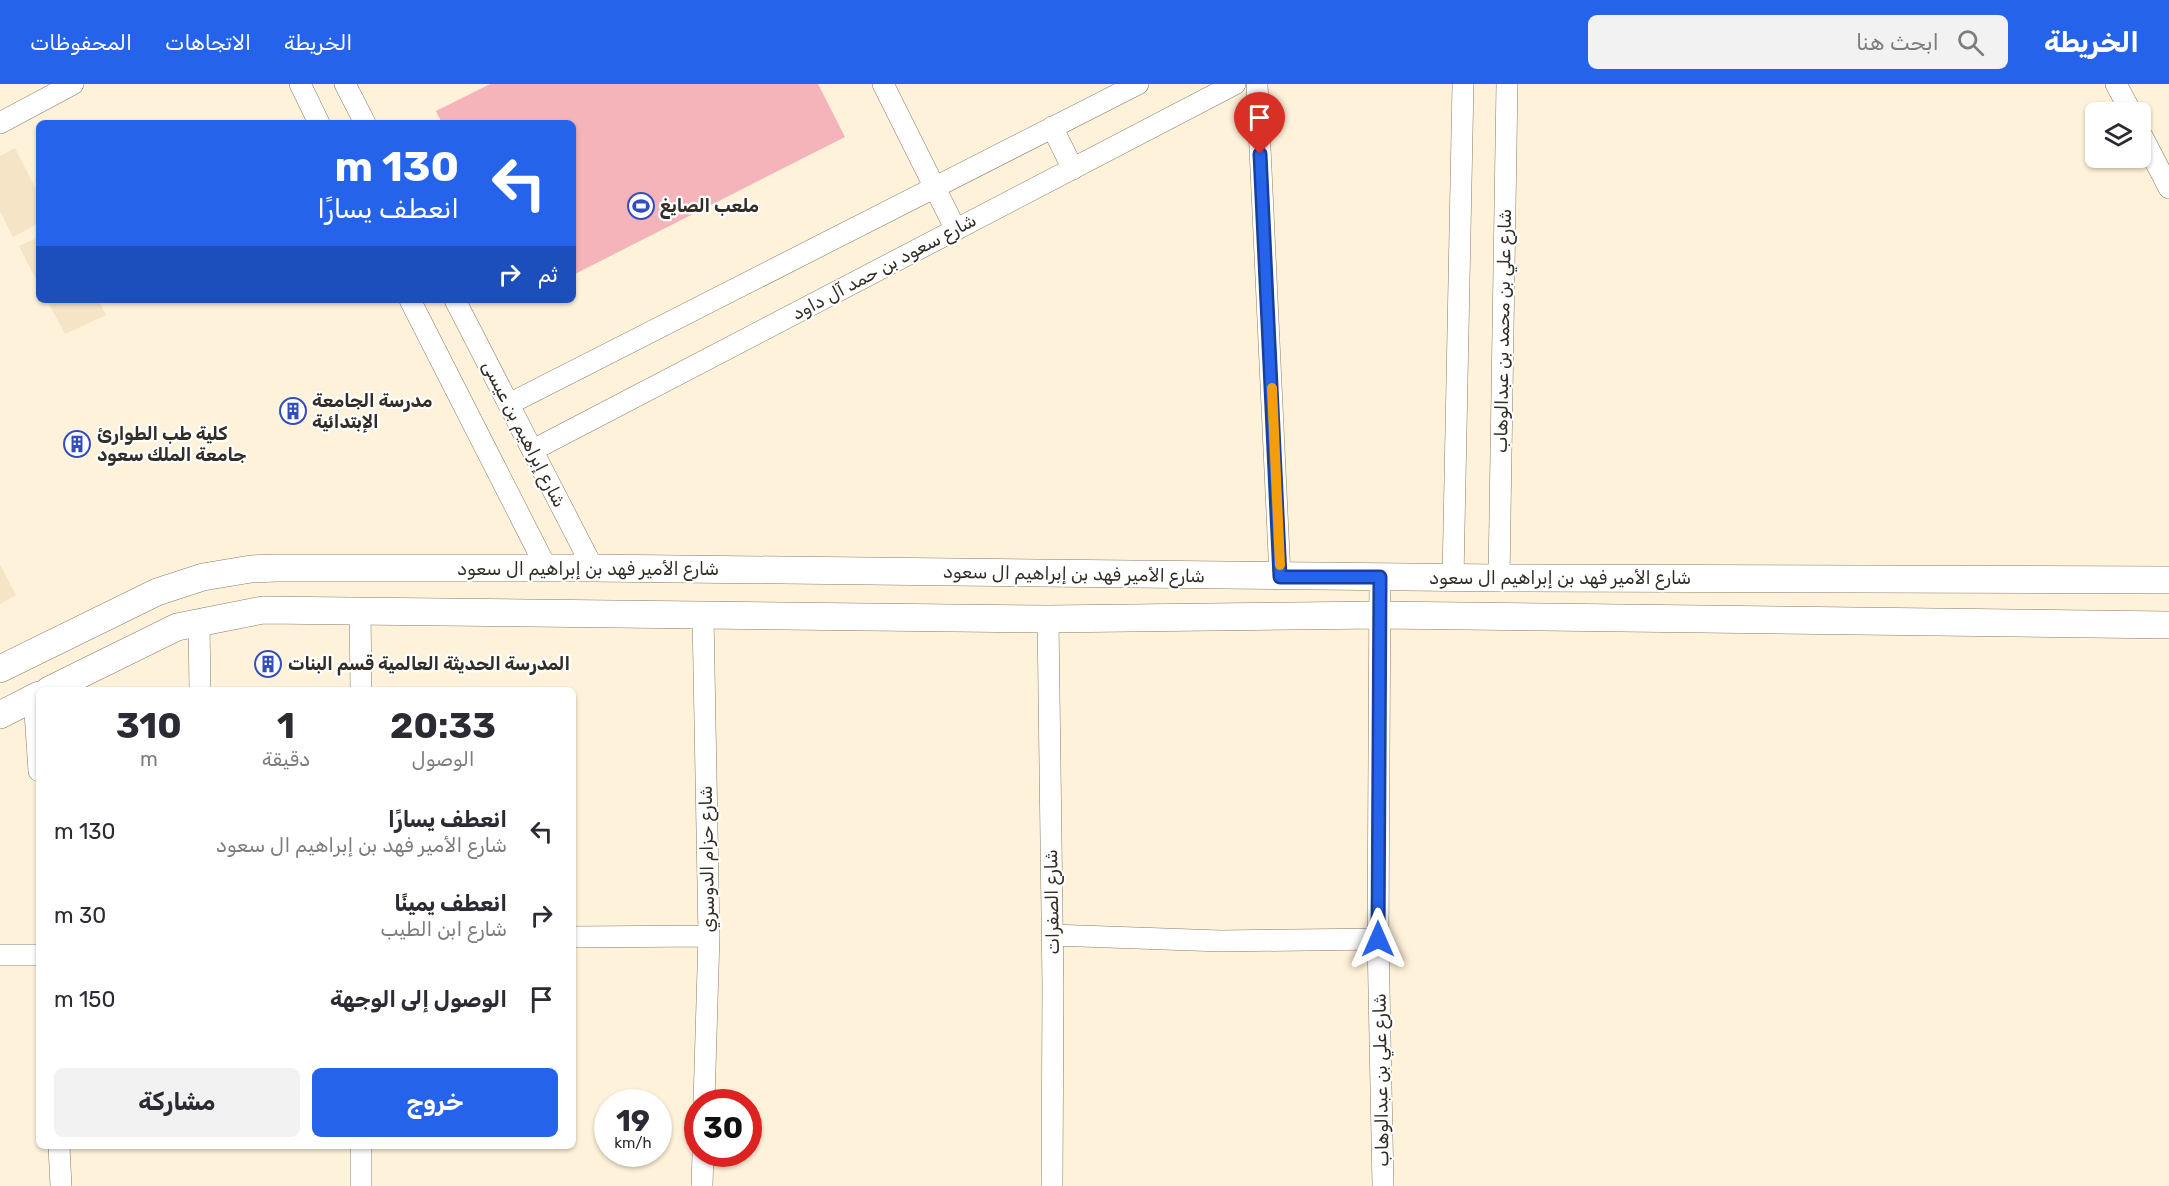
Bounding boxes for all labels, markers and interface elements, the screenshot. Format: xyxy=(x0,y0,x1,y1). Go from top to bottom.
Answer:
search box xyxy=(1588,15,2008,69)
icon: search xyxy=(1954,26,1987,59)
text: الخريطة xyxy=(2044,26,2139,59)
text: ابحث هنا xyxy=(1856,29,1939,56)
text: المحفوظات xyxy=(30,30,132,55)
text: الاتجاهات xyxy=(165,30,251,55)
text: الخريطة xyxy=(284,30,352,55)
pin xyxy=(1234,92,1285,154)
icon: arrive xyxy=(1243,101,1276,134)
map controls xyxy=(2085,102,2151,168)
button: layers xyxy=(2085,102,2151,168)
text: 130 m xyxy=(334,142,459,192)
icon: left xyxy=(480,144,558,222)
sports icon: ملعب الصايغ xyxy=(626,191,656,221)
text: انعطف يسارًا xyxy=(317,193,459,225)
place label: ملعب الصايغ xyxy=(660,195,759,219)
street label: شارع سعود بن حمد آل داود xyxy=(788,209,981,326)
street label: شارع علي بن محمد بن عبدالوهاب xyxy=(1490,209,1518,453)
icon: right xyxy=(493,258,526,291)
text: ثم xyxy=(538,261,558,288)
street label: شارع إبراهيم بن عيسى xyxy=(477,357,571,512)
place label: مدرسة الجامعة الإبتدائية xyxy=(312,390,433,433)
building icon: مدرسة الجامعة الإبتدائية xyxy=(278,396,308,426)
place label: كلية طب الطوارئ جامعة الملك سعود xyxy=(97,423,246,466)
building icon: كلية طب الطوارئ جامعة الملك سعود xyxy=(62,429,92,459)
street label: شارع الأمير فهد بن إبراهيم ال سعود xyxy=(457,558,719,581)
street label: شارع الأمير فهد بن إبراهيم ال سعود xyxy=(943,561,1205,588)
street label: شارع الأمير فهد بن إبراهيم ال سعود xyxy=(1429,567,1691,590)
building icon: المدرسة الحديثة العالمية قسم البنات xyxy=(253,649,283,679)
place label: المدرسة الحديثة العالمية قسم البنات xyxy=(288,653,570,676)
text: 310 xyxy=(116,704,182,747)
text: 1 xyxy=(277,704,295,747)
text: 20:33 xyxy=(390,704,496,747)
text: m xyxy=(140,747,158,771)
text: دقيقة xyxy=(262,747,310,771)
text: الوصول xyxy=(412,747,475,771)
street label: شارع حزام الدوسري xyxy=(695,785,720,933)
text: انعطف يسارًا xyxy=(388,806,507,833)
icon: left xyxy=(525,815,558,848)
text: 130 m xyxy=(54,818,116,845)
text: شارع الأمير فهد بن إبراهيم ال سعود xyxy=(216,833,507,857)
street label: شارع الصفرات xyxy=(1040,849,1065,955)
text: انعطف يمينًا xyxy=(394,890,507,917)
icon: right xyxy=(525,899,558,932)
text: 30 m xyxy=(54,902,106,929)
position arrow xyxy=(1346,907,1410,971)
text: شارع ابن الطيب xyxy=(380,917,507,941)
icon: arrive xyxy=(525,983,558,1016)
text: 150 m xyxy=(54,986,115,1013)
text: الوصول إلى الوجهة xyxy=(330,986,507,1013)
street label: شارع علي بن عبدالوهاب xyxy=(1368,993,1396,1167)
button: مشاركة xyxy=(54,1068,300,1137)
button: خروج xyxy=(312,1068,558,1137)
speed limit sign: 30 xyxy=(684,1089,762,1167)
text: 19 xyxy=(616,1103,650,1139)
text: km/h xyxy=(614,1134,652,1152)

